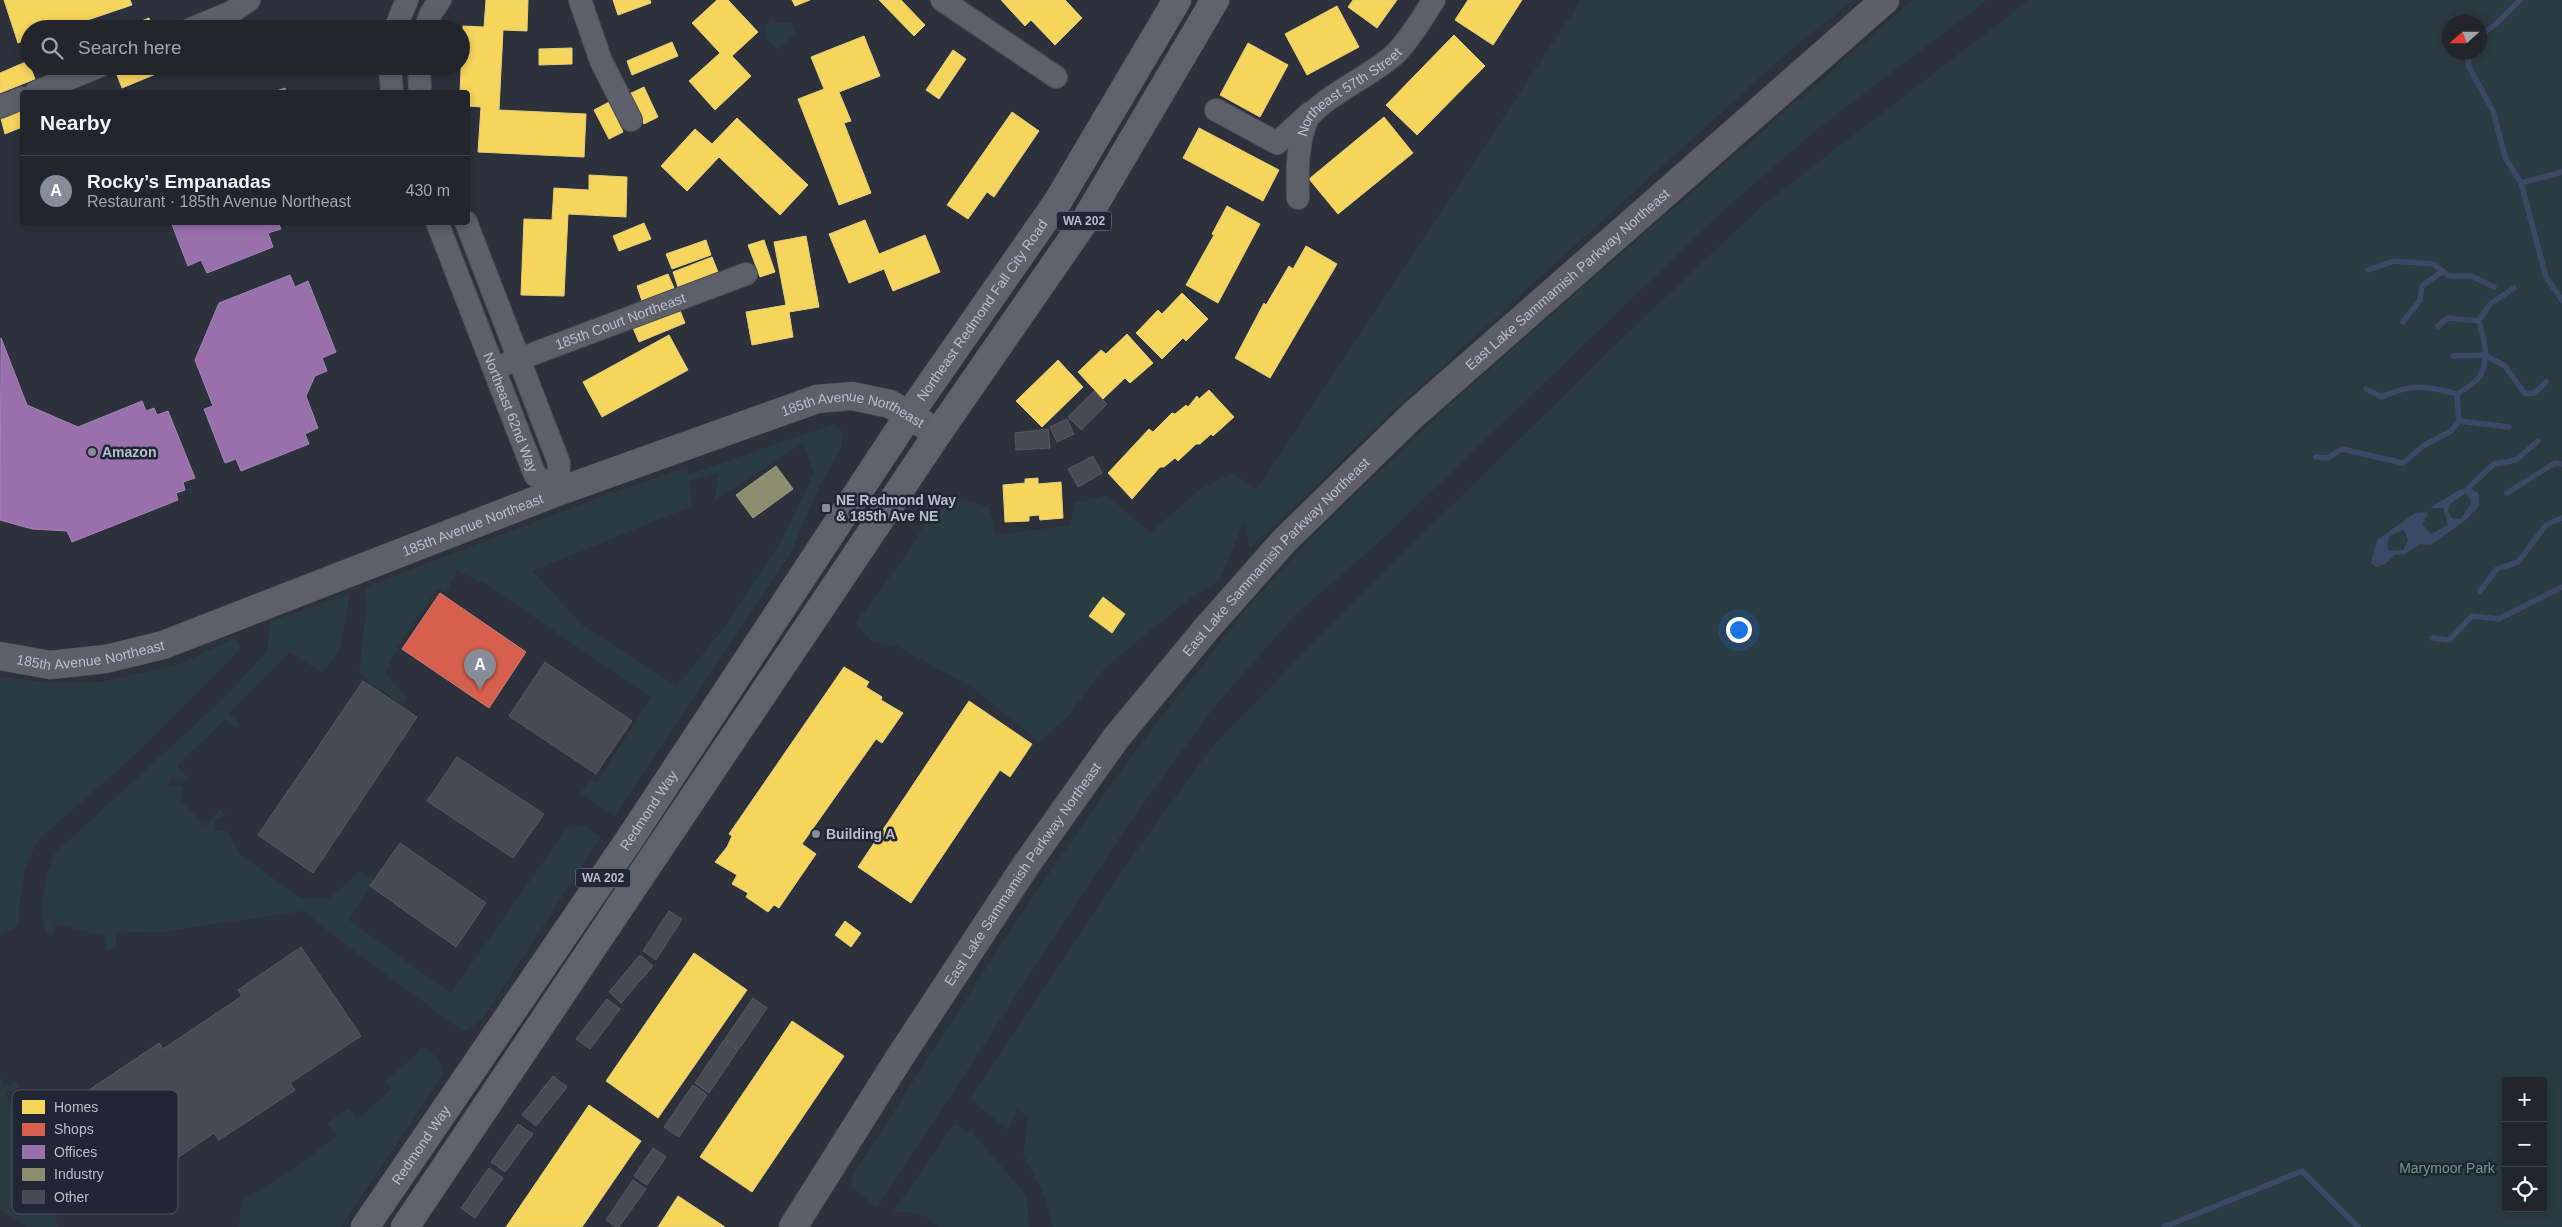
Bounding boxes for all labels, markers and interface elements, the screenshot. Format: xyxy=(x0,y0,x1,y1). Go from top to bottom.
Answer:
north arrow xyxy=(2442,15,2487,60)
search box xyxy=(20,20,470,75)
icon: search xyxy=(38,34,66,62)
text: Search here xyxy=(78,37,182,58)
street label: Northeast 57th Street xyxy=(1294,44,1405,138)
text: Nearby xyxy=(40,111,111,134)
text: Rocky’s Empanadas xyxy=(87,171,271,192)
text: A xyxy=(50,182,62,199)
text: 430 m xyxy=(406,182,450,199)
street label: East Lake Sammamish Parkway Northeast xyxy=(1462,185,1673,373)
text: Restaurant · 185th Avenue Northeast xyxy=(87,193,351,210)
road number: WA 202 xyxy=(1056,212,1112,230)
street label: Northeast Redmond Fall City Road xyxy=(913,217,1051,404)
street label: 185th Court Northeast xyxy=(553,289,688,353)
street label: Northeast 62nd Way xyxy=(480,350,541,474)
street label: 185th Avenue Northeast xyxy=(779,388,927,431)
place label: Amazon xyxy=(102,444,156,460)
marker: Amazon xyxy=(86,446,98,458)
street label: East Lake Sammamish Parkway Northeast xyxy=(1179,454,1373,659)
street label: 185th Avenue Northeast xyxy=(400,490,546,559)
place label: NE Redmond Way & 185th Ave NE xyxy=(836,492,956,524)
marker: NE Redmond Way & 185th Ave NE xyxy=(820,502,832,514)
your location xyxy=(1726,617,1752,643)
street label: 185th Avenue Northeast xyxy=(15,637,166,673)
pin: A xyxy=(464,649,496,690)
street label: East Lake Sammamish Parkway Northeast xyxy=(941,759,1104,989)
street label: Redmond Way xyxy=(616,767,681,853)
place label: Building A xyxy=(826,826,895,842)
marker: Building A xyxy=(810,828,822,840)
road number: WA 202 xyxy=(576,868,630,888)
map controls xyxy=(2502,1077,2547,1212)
button: + xyxy=(2502,1077,2547,1122)
legend xyxy=(12,1090,178,1214)
text: Homes xyxy=(54,1099,98,1115)
street label: Redmond Way xyxy=(388,1103,453,1188)
text: Shops xyxy=(54,1121,94,1137)
button: − xyxy=(2502,1122,2547,1167)
text: Offices xyxy=(54,1144,97,1160)
park label: Marymoor Park xyxy=(2399,1160,2496,1176)
text: Industry xyxy=(54,1166,104,1182)
button: locate xyxy=(2502,1167,2547,1212)
text: Other xyxy=(54,1189,89,1205)

